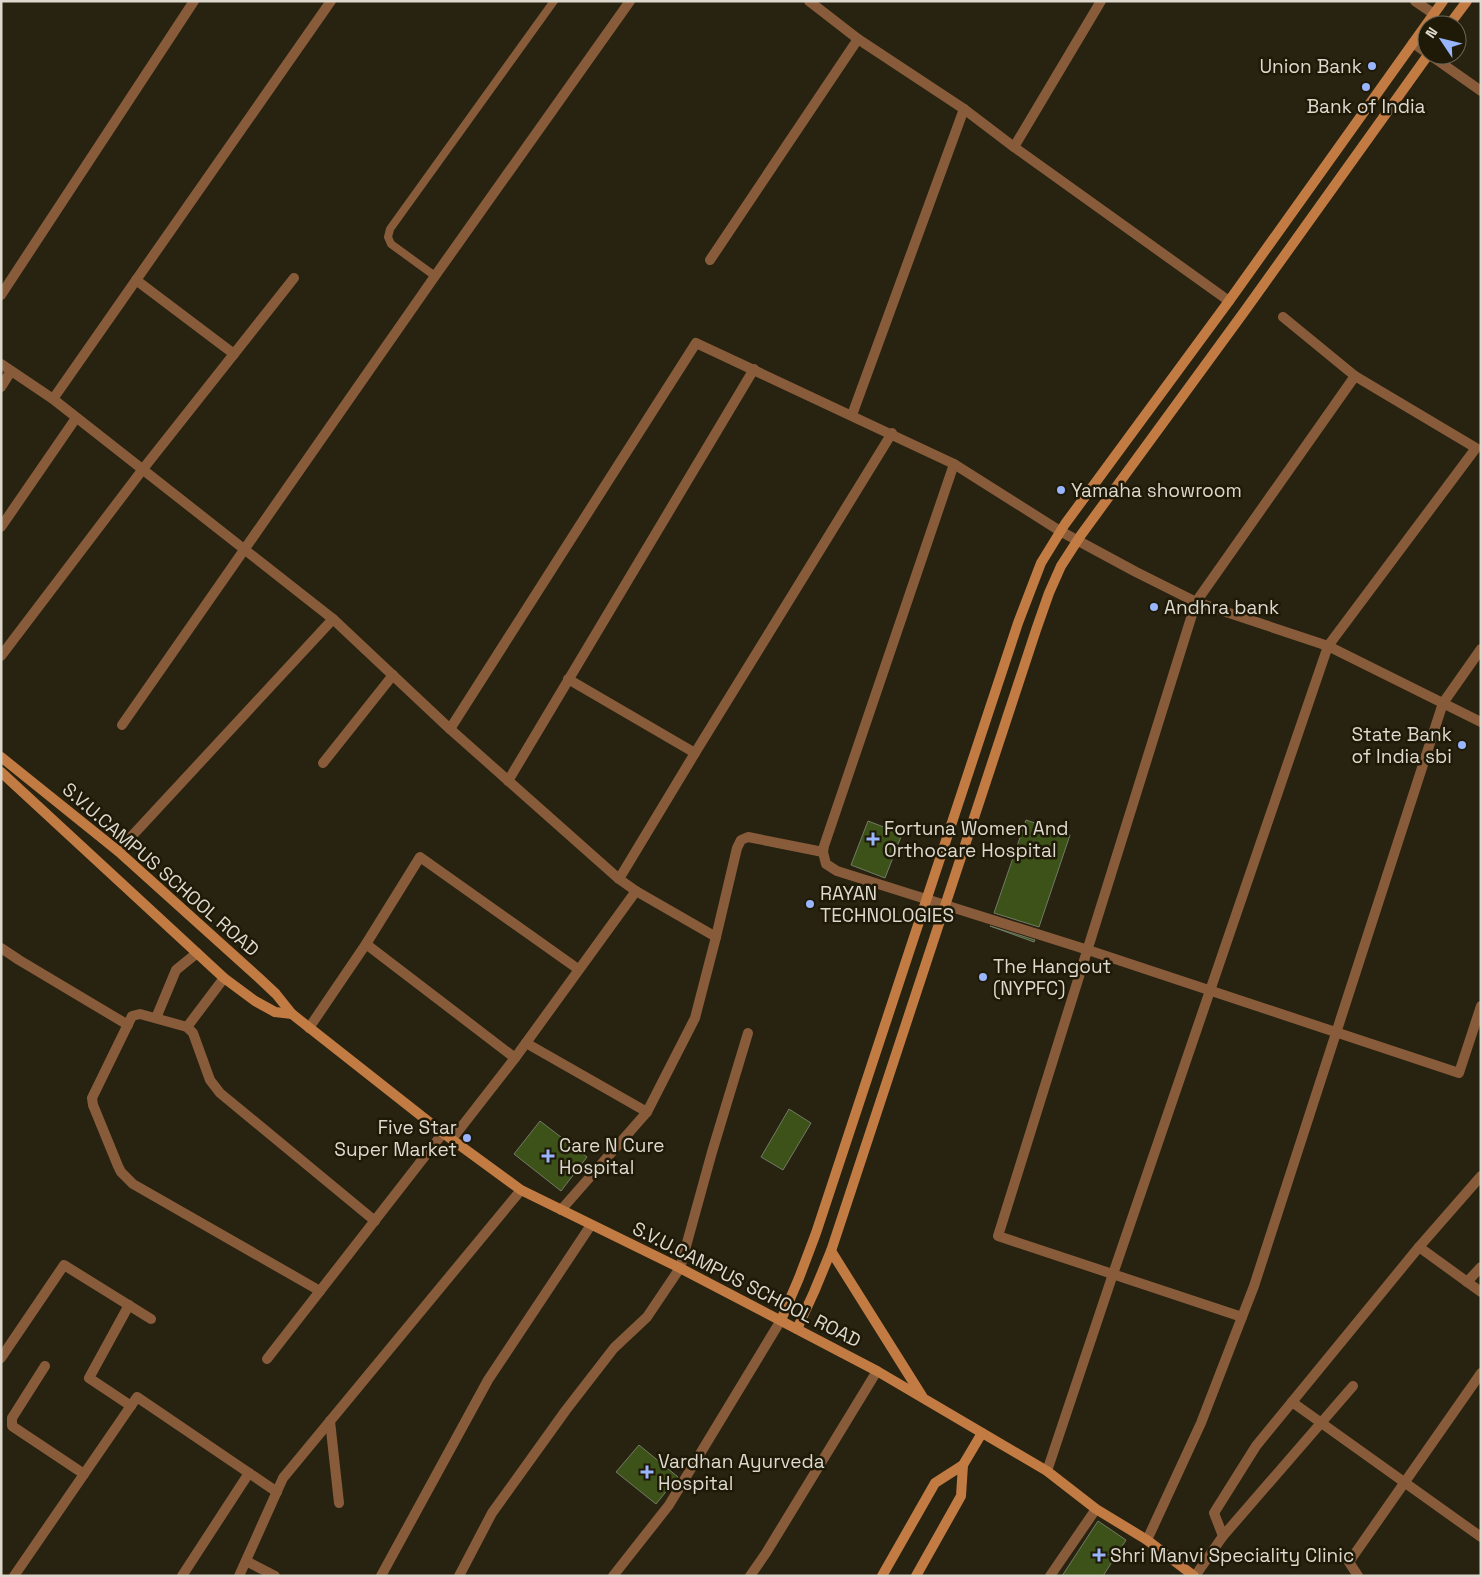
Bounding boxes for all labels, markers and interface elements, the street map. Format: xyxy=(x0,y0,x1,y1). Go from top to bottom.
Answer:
north arrow xyxy=(1417,15,1467,65)
text: N xyxy=(1421,24,1441,42)
place label: Union Bank xyxy=(1259,54,1362,79)
marker: Union Bank xyxy=(1366,60,1378,72)
marker: Bank of India xyxy=(1360,81,1372,93)
place label: Bank of India xyxy=(1307,94,1426,119)
place label: Yamaha showroom xyxy=(1071,478,1242,503)
marker: Yamaha showroom xyxy=(1055,484,1067,496)
place label: Andhra bank xyxy=(1164,595,1279,620)
marker: Andhra bank xyxy=(1148,601,1160,613)
place label: State Bank of India sbi xyxy=(1351,722,1452,769)
marker: State Bank of India sbi xyxy=(1456,739,1468,751)
street label: S.V.U.CAMPUS SCHOOL ROAD xyxy=(57,777,264,962)
place label: Fortuna Women And Orthocare Hospital xyxy=(884,816,1069,863)
marker: Fortuna Women And Orthocare Hospital xyxy=(866,832,880,846)
place label: RAYAN TECHNOLOGIES xyxy=(820,881,954,928)
marker: RAYAN TECHNOLOGIES xyxy=(804,898,816,910)
place label: The Hangout (NYPFC) xyxy=(993,954,1111,1001)
marker: The Hangout (NYPFC) xyxy=(977,971,989,983)
place label: Five Star Super Market xyxy=(334,1115,457,1162)
marker: Five Star Super Market xyxy=(461,1132,473,1144)
place label: Care N Cure Hospital xyxy=(559,1133,664,1180)
marker: Care N Cure Hospital xyxy=(541,1149,555,1163)
street label: S.V.U.CAMPUS SCHOOL ROAD xyxy=(628,1216,865,1353)
place label: Vardhan Ayurveda Hospital xyxy=(658,1449,825,1496)
marker: Vardhan Ayurveda Hospital xyxy=(640,1465,654,1479)
place label: Shri Manvi Speciality Clinic xyxy=(1110,1543,1354,1568)
marker: Shri Manvi Speciality Clinic xyxy=(1092,1548,1106,1562)

